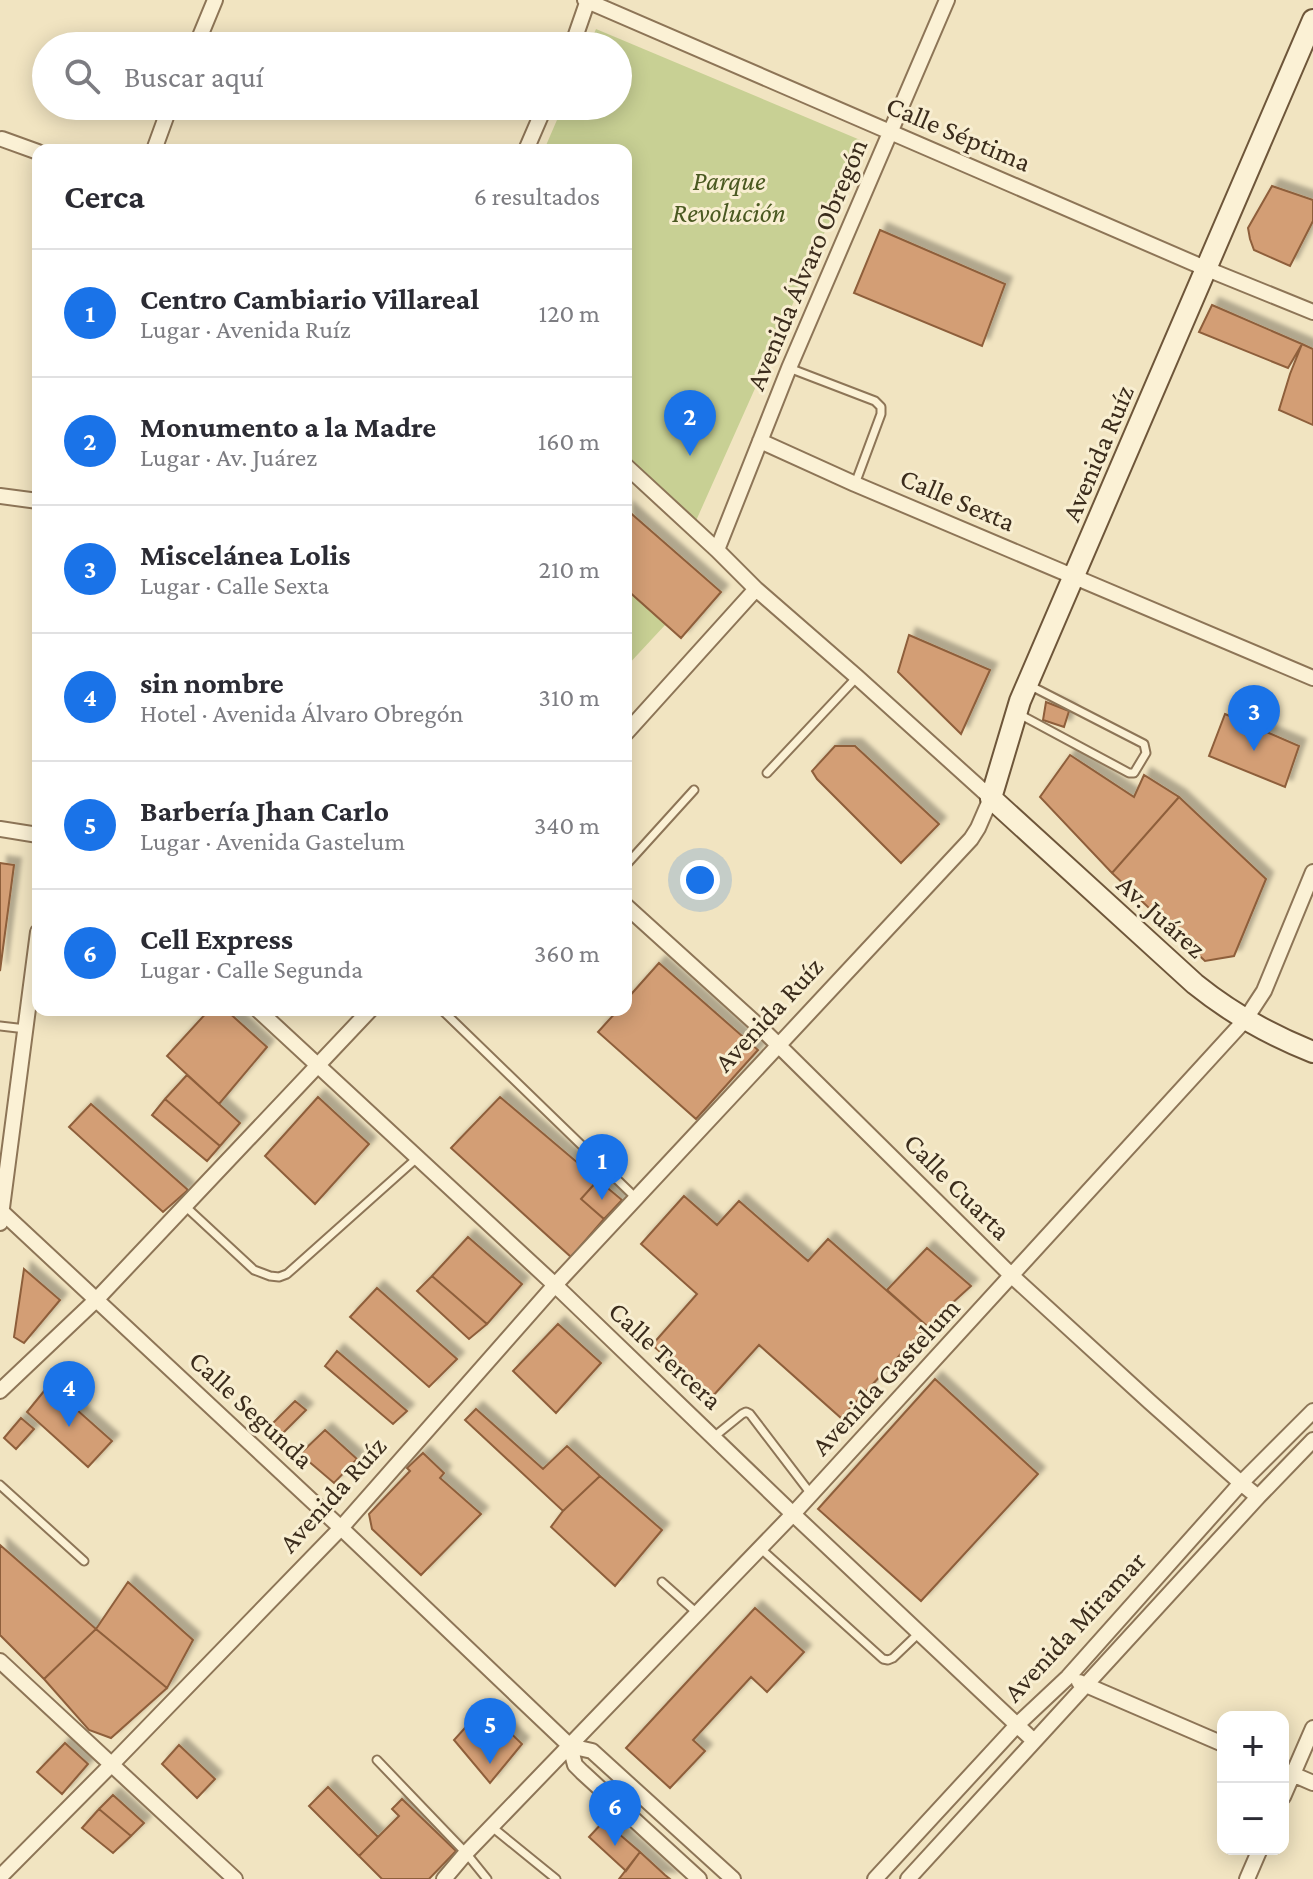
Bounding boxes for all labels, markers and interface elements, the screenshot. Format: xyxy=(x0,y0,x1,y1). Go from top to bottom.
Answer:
search box xyxy=(32,32,632,120)
icon: search xyxy=(60,54,104,98)
text: Buscar aquí xyxy=(124,60,264,93)
street label: Calle Séptima xyxy=(882,89,1036,178)
street label: Avenida Álvaro Obregón xyxy=(739,134,874,395)
park label: Parque Revolución xyxy=(672,165,786,228)
text: Cerca xyxy=(64,178,145,215)
text: 6 resultados xyxy=(474,182,600,211)
text: Centro Cambiario Villareal xyxy=(140,282,479,315)
text: 1 xyxy=(85,299,95,328)
text: 120 m xyxy=(539,299,600,328)
text: Lugar · Avenida Ruíz xyxy=(140,315,351,344)
street label: Avenida Ruíz xyxy=(1055,380,1140,526)
pin: 2 xyxy=(664,390,716,456)
text: Monumento a la Madre xyxy=(140,410,436,443)
text: 2 xyxy=(83,427,97,456)
text: 160 m xyxy=(538,427,600,456)
text: Lugar · Av. Juárez xyxy=(140,443,317,472)
street label: Calle Sexta xyxy=(896,461,1020,538)
text: Miscelánea Lolis xyxy=(140,538,351,571)
text: 3 xyxy=(84,555,96,584)
text: 210 m xyxy=(539,555,600,584)
text: Lugar · Calle Sexta xyxy=(140,571,329,600)
text: sin nombre xyxy=(140,666,284,699)
text: 4 xyxy=(83,683,97,712)
text: 310 m xyxy=(539,683,600,712)
pin: 3 xyxy=(1228,685,1280,751)
text: Hotel · Avenida Álvaro Obregón xyxy=(140,699,464,728)
text: Barbería Jhan Carlo xyxy=(140,794,389,827)
text: 5 xyxy=(84,811,96,840)
text: 340 m xyxy=(534,811,600,840)
text: Lugar · Avenida Gastelum xyxy=(140,827,405,856)
your location xyxy=(680,860,720,900)
street label: Av. Juárez xyxy=(1111,868,1213,964)
text: Cell Express xyxy=(140,922,293,955)
text: 6 xyxy=(83,939,97,968)
text: 360 m xyxy=(534,939,600,968)
street label: Avenida Ruíz xyxy=(708,951,829,1078)
text: Lugar · Calle Segunda xyxy=(140,955,363,984)
street label: Calle Cuarta xyxy=(898,1127,1017,1246)
pin: 1 xyxy=(576,1134,628,1200)
street label: Avenida Gastelum xyxy=(805,1291,966,1461)
street label: Calle Tercera xyxy=(603,1295,729,1416)
street label: Calle Segunda xyxy=(183,1344,320,1475)
pin: 4 xyxy=(43,1361,95,1427)
street label: Avenida Ruíz xyxy=(272,1430,392,1559)
street label: Avenida Miramar xyxy=(997,1545,1152,1708)
pin: 5 xyxy=(464,1698,516,1764)
map controls xyxy=(1217,1711,1289,1855)
button: + xyxy=(1217,1711,1289,1783)
pin: 6 xyxy=(589,1780,641,1846)
button: − xyxy=(1217,1783,1289,1855)

